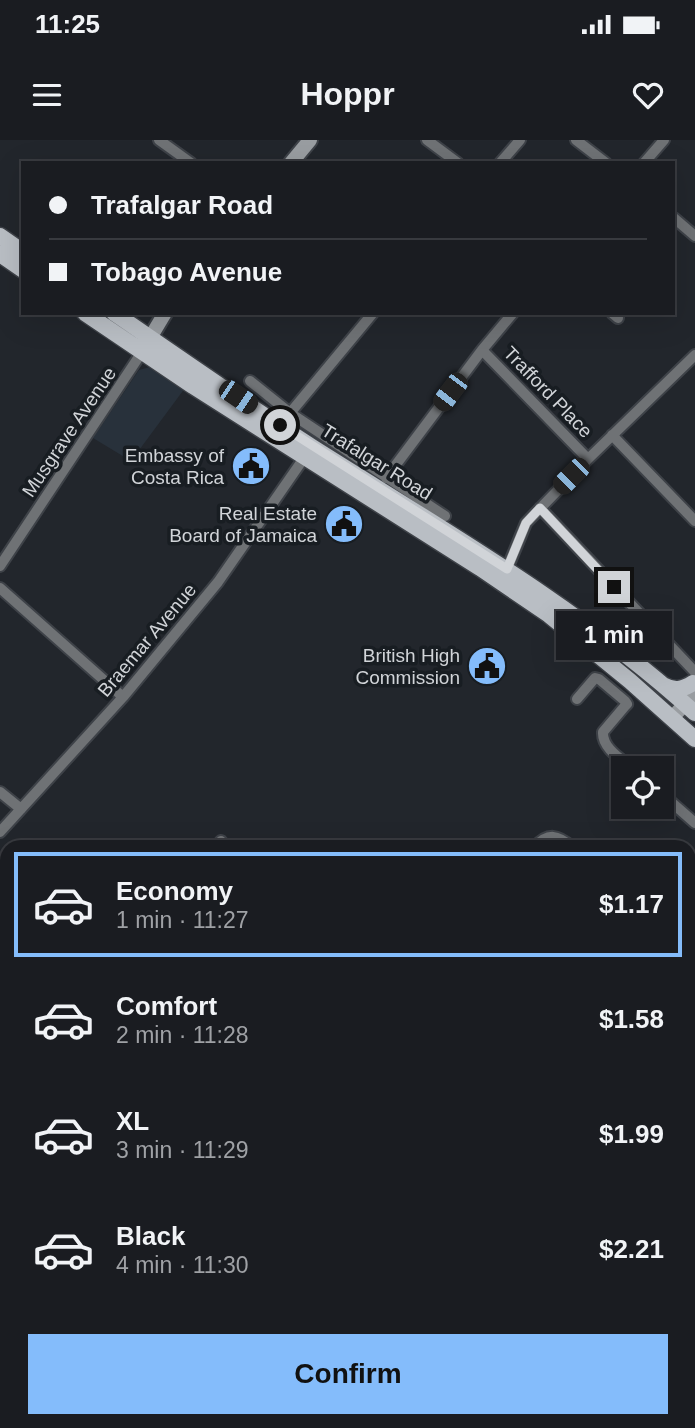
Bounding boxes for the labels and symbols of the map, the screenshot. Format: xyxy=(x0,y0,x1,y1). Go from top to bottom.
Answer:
street label: Trafford Place xyxy=(499,342,597,442)
street label: Musgrave Avenue xyxy=(18,363,120,501)
car xyxy=(429,369,472,415)
car xyxy=(215,377,262,417)
route start xyxy=(264,409,296,441)
street label: Trafalgar Road xyxy=(318,420,436,504)
place label: Embassy of Costa Rica xyxy=(125,445,225,488)
public building icon: Embassy of Costa Rica xyxy=(230,445,272,487)
car xyxy=(549,454,594,498)
place label: Real Estate Board of Jamaica xyxy=(169,503,317,546)
public building icon: Real Estate Board of Jamaica xyxy=(323,503,365,545)
route end xyxy=(598,571,630,603)
street label: Braemar Avenue xyxy=(94,579,200,701)
callout: 1 min xyxy=(556,612,672,660)
place label: British High Commission xyxy=(355,645,460,688)
public building icon: British High Commission xyxy=(466,645,508,687)

